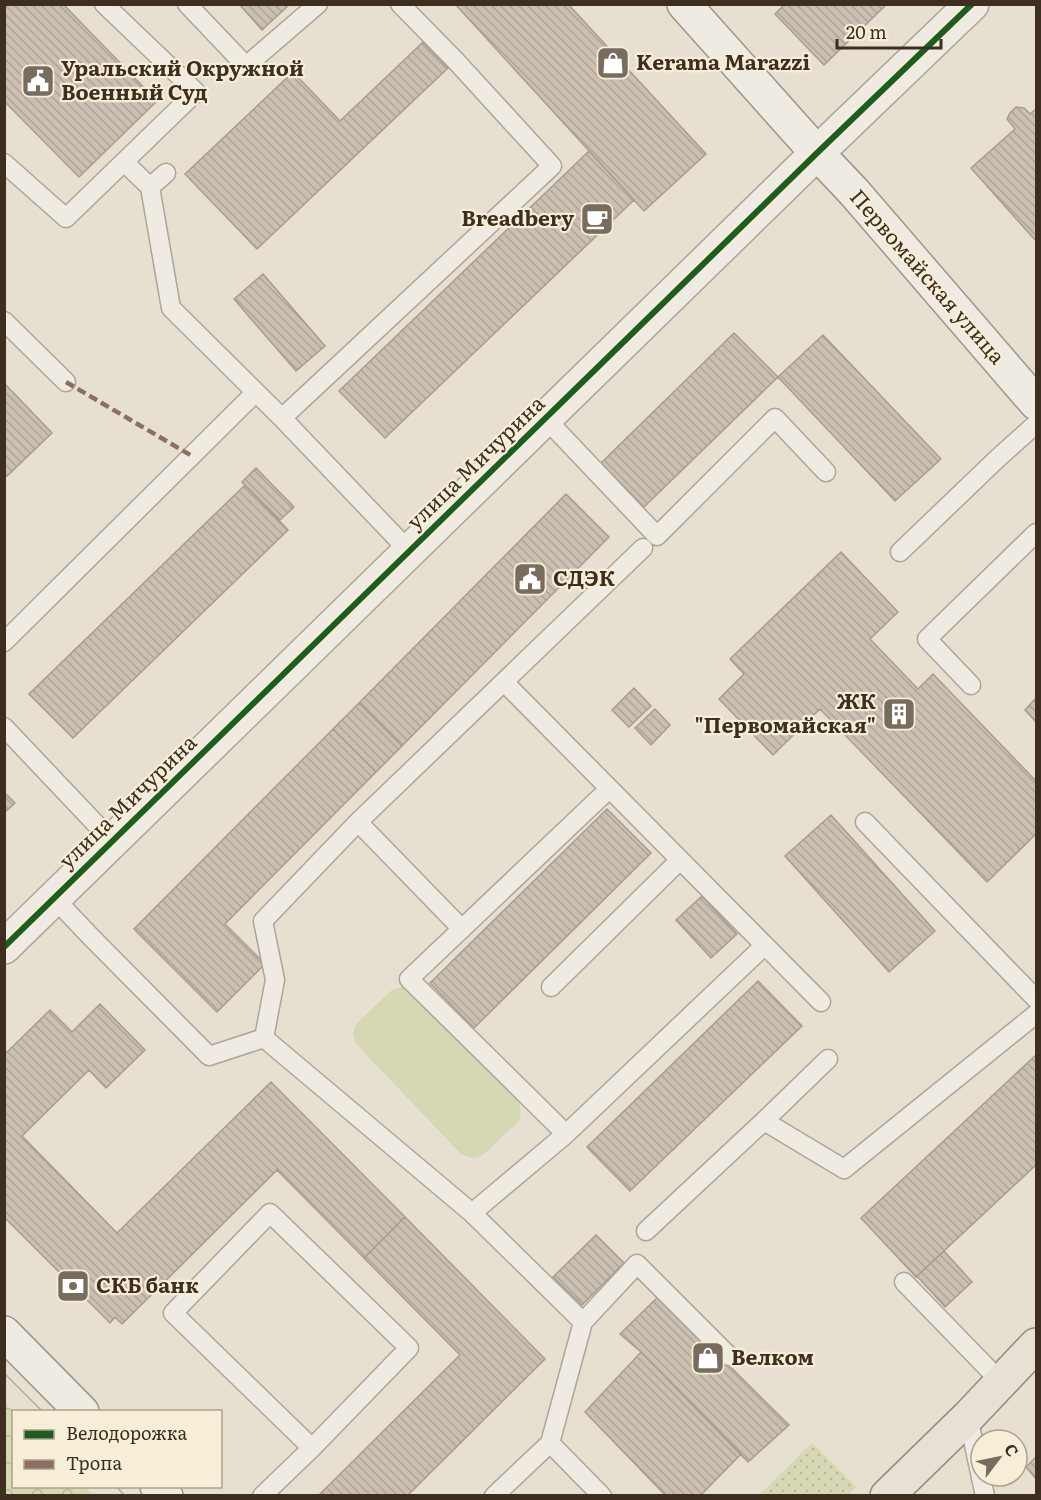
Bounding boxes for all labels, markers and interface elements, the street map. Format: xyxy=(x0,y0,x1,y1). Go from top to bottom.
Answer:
scale bar xyxy=(837,12,940,50)
text: 20 m xyxy=(846,18,887,45)
shop icon: Kerama Marazzi xyxy=(595,45,631,81)
place label: Kerama Marazzi xyxy=(636,45,811,76)
place label: Уральский Окружной Военный Суд xyxy=(61,51,304,106)
public building icon: Уральский Окружной Военный Суд xyxy=(20,63,56,99)
street label: Первомайская улица xyxy=(844,181,1014,370)
place label: Breadbery xyxy=(461,201,574,232)
cafe icon: Breadbery xyxy=(579,201,615,237)
street label: улица Мичурина xyxy=(398,387,551,535)
public building icon: СДЭК xyxy=(512,561,548,597)
place label: СДЭК xyxy=(553,561,615,592)
place label: ЖК "Первомайская" xyxy=(694,684,876,739)
building icon: ЖК "Первомайская" xyxy=(881,696,917,732)
street label: улица Мичурина xyxy=(50,726,203,874)
bank icon: СКБ банк xyxy=(55,1268,91,1304)
place label: СКБ банк xyxy=(96,1268,199,1299)
shop icon: Велком xyxy=(690,1340,726,1376)
place label: Велком xyxy=(731,1340,814,1371)
legend xyxy=(12,1410,222,1488)
text: Велодорожка xyxy=(66,1419,188,1446)
north arrow xyxy=(969,1428,1029,1488)
text: С xyxy=(999,1438,1026,1461)
text: Тропа xyxy=(66,1449,122,1476)

